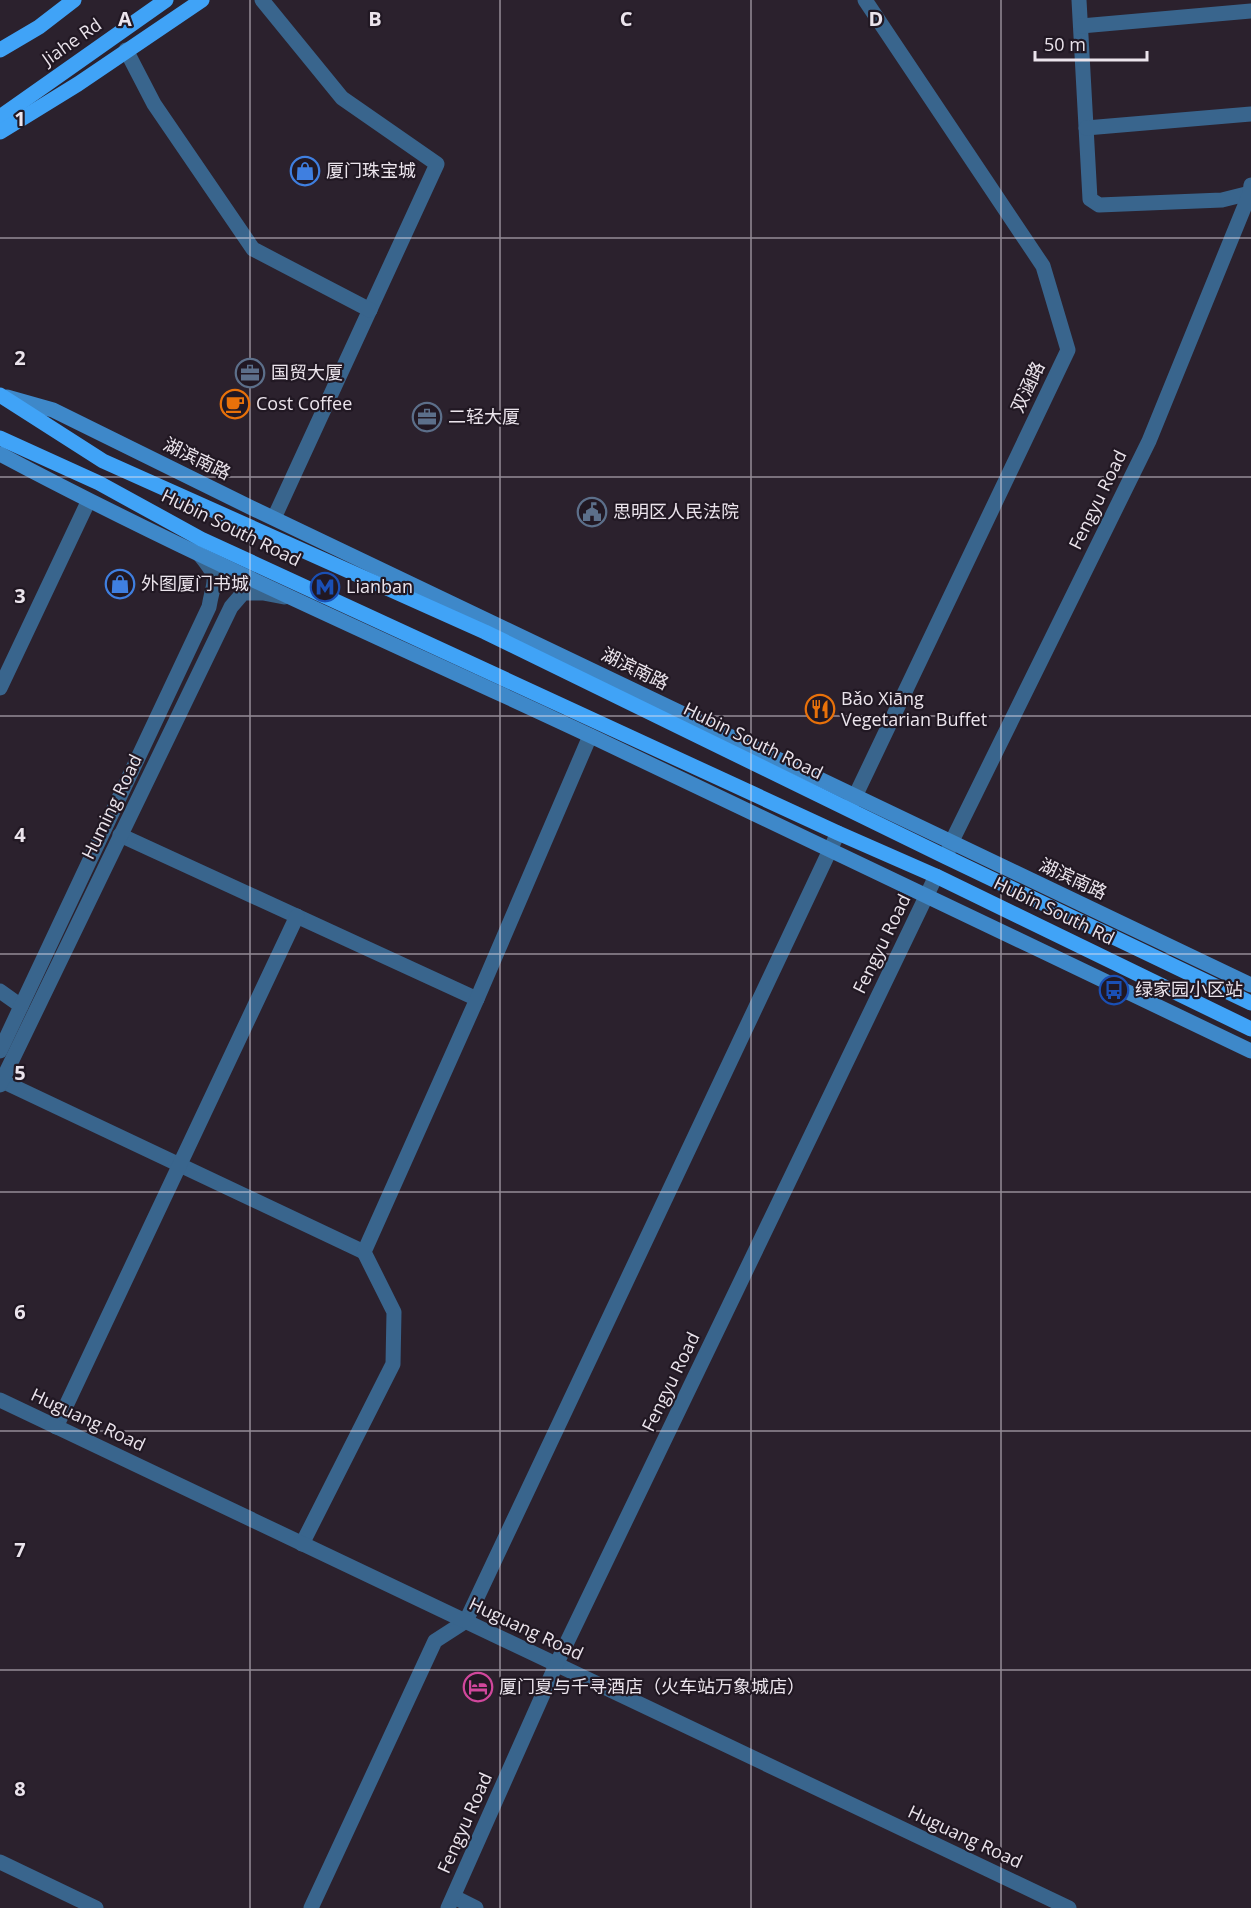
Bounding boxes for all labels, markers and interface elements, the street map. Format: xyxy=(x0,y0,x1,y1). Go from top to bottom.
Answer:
text: A xyxy=(118,5,132,32)
text: B xyxy=(368,5,382,32)
text: C xyxy=(620,5,633,32)
text: D xyxy=(869,5,883,32)
street label: Jiahe Rd xyxy=(35,12,106,71)
scale bar xyxy=(1035,24,1148,62)
text: 50 m xyxy=(1044,32,1086,56)
text: 1 xyxy=(14,105,26,132)
shop icon: 厦门珠宝城 xyxy=(289,155,321,187)
place label: 厦门珠宝城 xyxy=(326,158,416,182)
text: 2 xyxy=(14,344,26,371)
office icon: 国贸大厦 xyxy=(234,357,266,389)
street label: 双涵路 xyxy=(1005,357,1049,416)
place label: 国贸大厦 xyxy=(271,360,343,384)
cafe icon: Cost Coffee xyxy=(219,388,251,420)
place label: Cost Coffee xyxy=(256,391,352,415)
office icon: 二轻大厦 xyxy=(411,401,443,433)
place label: 二轻大厦 xyxy=(448,404,520,428)
street label: 湖滨南路 xyxy=(160,432,235,485)
street label: Fengyu Road xyxy=(1063,446,1132,553)
street label: Hubin South Road xyxy=(158,483,305,571)
public building icon: 思明区人民法院 xyxy=(576,496,608,528)
place label: 思明区人民法院 xyxy=(613,499,739,523)
shop icon: 外图厦门书城 xyxy=(104,568,136,600)
place label: 外图厦门书城 xyxy=(141,571,249,595)
metro station icon: Lianban xyxy=(309,571,341,603)
place label: Lianban xyxy=(346,574,413,598)
text: 3 xyxy=(14,582,26,609)
street label: 湖滨南路 xyxy=(598,642,673,695)
place label: Bǎo Xiāng Vegetarian Buffet xyxy=(841,686,987,731)
restaurant icon: Bǎo Xiāng Vegetarian Buffet xyxy=(804,693,836,725)
street label: Hubin South Road xyxy=(680,696,827,784)
street label: Huming Road xyxy=(75,750,147,863)
text: 4 xyxy=(14,821,26,848)
street label: 湖滨南路 xyxy=(1036,852,1111,904)
street label: Hubin South Rd xyxy=(990,870,1119,950)
street label: Fengyu Road xyxy=(847,890,916,997)
bus stop icon: 绿家园小区站 xyxy=(1098,974,1130,1006)
place label: 绿家园小区站 xyxy=(1135,977,1243,1001)
text: 5 xyxy=(14,1059,26,1086)
text: 6 xyxy=(14,1298,26,1325)
street label: Fengyu Road xyxy=(636,1328,705,1435)
street label: Huguang Road xyxy=(27,1382,149,1456)
text: 7 xyxy=(14,1536,26,1563)
street label: Huguang Road xyxy=(465,1591,587,1665)
hotel icon: 厦门夏与千寻酒店（火车站万象城店） xyxy=(462,1671,494,1703)
place label: 厦门夏与千寻酒店（火车站万象城店） xyxy=(499,1674,805,1698)
street label: Fengyu Road xyxy=(431,1768,497,1877)
text: 8 xyxy=(14,1775,26,1802)
street label: Huguang Road xyxy=(904,1799,1026,1873)

